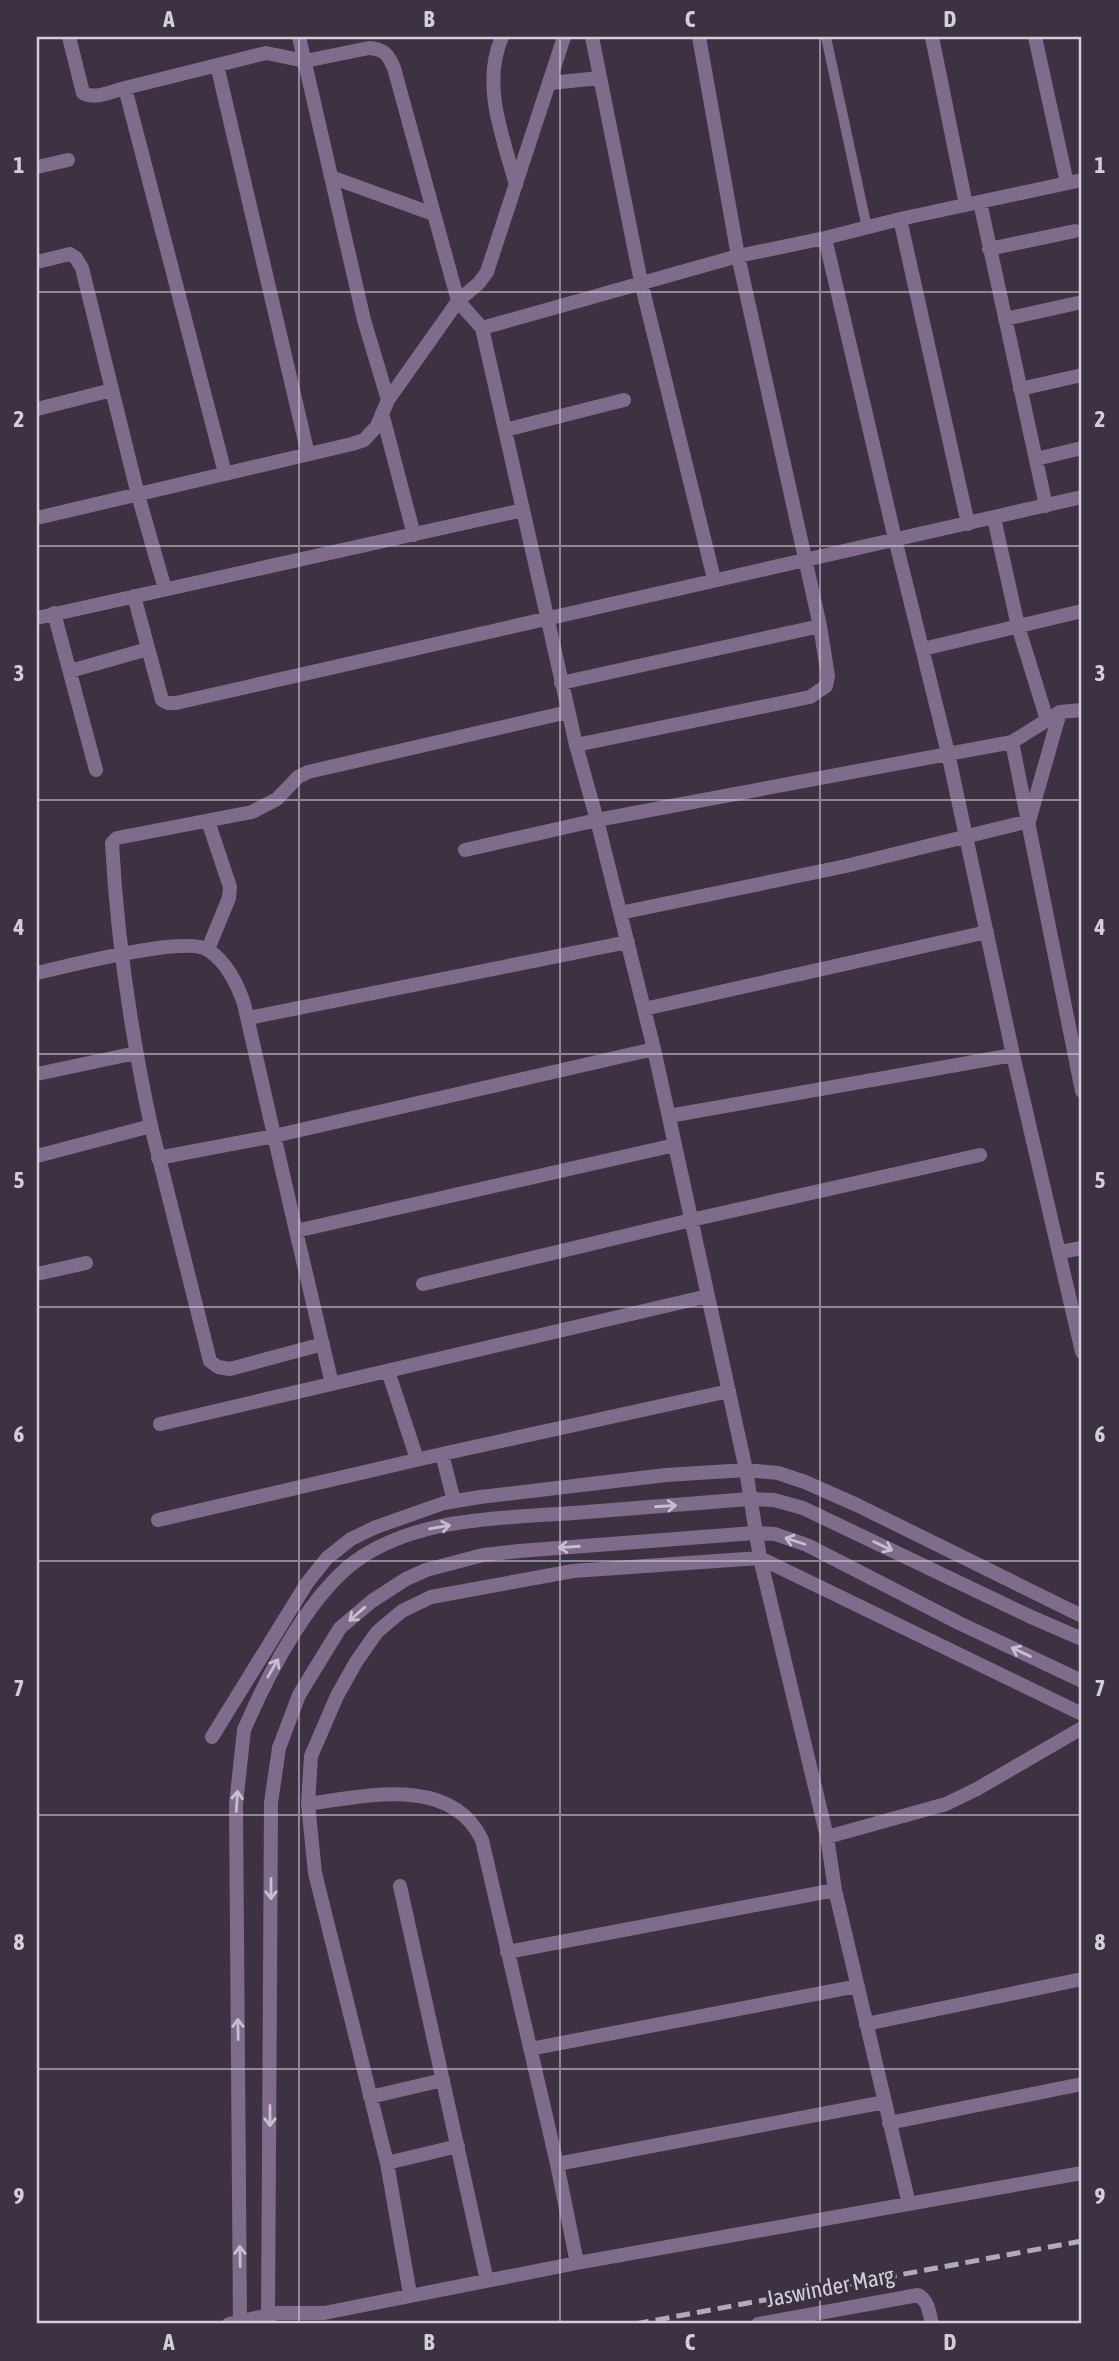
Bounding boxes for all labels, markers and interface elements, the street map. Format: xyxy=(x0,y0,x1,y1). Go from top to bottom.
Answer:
text: A xyxy=(162,6,175,32)
text: B xyxy=(424,6,435,32)
text: C xyxy=(685,6,696,32)
text: D xyxy=(944,6,957,32)
text: 1 xyxy=(14,152,25,178)
text: 1 xyxy=(1095,152,1106,178)
text: 2 xyxy=(14,406,24,432)
text: 2 xyxy=(1095,406,1105,432)
text: 3 xyxy=(14,660,24,686)
text: 3 xyxy=(1095,660,1105,686)
text: 4 xyxy=(13,914,25,940)
text: 4 xyxy=(1094,914,1106,940)
text: 5 xyxy=(14,1167,25,1193)
text: 5 xyxy=(1095,1167,1106,1193)
text: 6 xyxy=(14,1421,25,1447)
text: 6 xyxy=(1095,1421,1106,1447)
one-way arrow xyxy=(654,1499,677,1512)
one-way arrow xyxy=(428,1520,451,1533)
one-way arrow xyxy=(784,1533,806,1546)
one-way arrow xyxy=(872,1540,893,1554)
one-way arrow xyxy=(558,1541,581,1554)
one-way arrow xyxy=(348,1606,366,1622)
one-way arrow xyxy=(1011,1645,1032,1658)
one-way arrow xyxy=(267,1659,281,1679)
text: 7 xyxy=(14,1675,24,1701)
text: 7 xyxy=(1095,1675,1105,1701)
one-way arrow xyxy=(231,1790,244,1813)
one-way arrow xyxy=(264,1877,278,1900)
text: 8 xyxy=(14,1929,25,1955)
text: 8 xyxy=(1095,1929,1106,1955)
one-way arrow xyxy=(231,2017,245,2040)
one-way arrow xyxy=(263,2105,277,2128)
text: 9 xyxy=(14,2183,25,2209)
text: 9 xyxy=(1095,2183,1106,2209)
one-way arrow xyxy=(233,2245,247,2268)
street label: Jaswinder Marg xyxy=(764,2262,896,2312)
text: A xyxy=(162,2329,175,2355)
text: B xyxy=(424,2329,435,2355)
text: C xyxy=(685,2329,696,2355)
text: D xyxy=(944,2329,957,2355)

